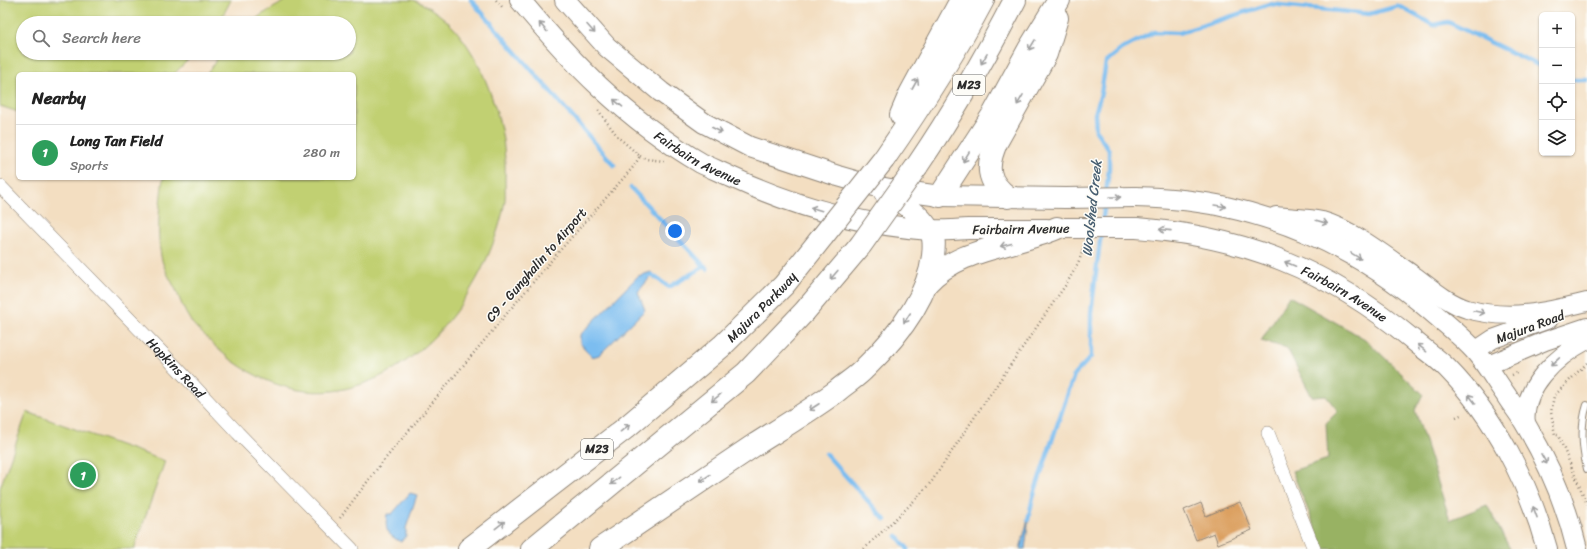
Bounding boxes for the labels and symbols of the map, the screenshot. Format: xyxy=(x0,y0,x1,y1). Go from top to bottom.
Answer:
one-way arrow xyxy=(539,22,548,32)
one-way arrow xyxy=(586,24,595,34)
one-way arrow xyxy=(1027,39,1035,51)
one-way arrow xyxy=(979,53,987,65)
road number: M23 xyxy=(953,75,985,95)
one-way arrow xyxy=(912,78,920,90)
one-way arrow xyxy=(1016,94,1024,106)
one-way arrow xyxy=(613,98,623,107)
street label: Fairbairn Avenue xyxy=(650,124,746,192)
one-way arrow xyxy=(711,127,723,134)
one-way arrow xyxy=(961,151,969,163)
water label: Woolshed Creek xyxy=(1075,157,1110,257)
one-way arrow xyxy=(1108,193,1121,201)
street label: C9 - Gunghalin to Airport xyxy=(480,202,593,327)
one-way arrow xyxy=(1213,202,1226,210)
one-way arrow xyxy=(809,205,822,212)
street label: Fairbairn Avenue xyxy=(972,217,1070,241)
one-way arrow xyxy=(1315,219,1328,226)
your location xyxy=(665,221,685,241)
one-way arrow xyxy=(1159,226,1172,234)
one-way arrow xyxy=(1000,241,1013,249)
one-way arrow xyxy=(1350,253,1362,261)
one-way arrow xyxy=(1284,259,1296,267)
street label: Fairbairn Avenue xyxy=(1298,259,1393,328)
street label: Majura Parkway xyxy=(721,266,802,348)
one-way arrow xyxy=(830,270,839,281)
street label: Majura Road xyxy=(1493,304,1569,350)
one-way arrow xyxy=(1472,308,1485,316)
one-way arrow xyxy=(903,312,911,323)
street label: Hopkins Road xyxy=(141,332,212,404)
one-way arrow xyxy=(1417,344,1428,352)
one-way arrow xyxy=(1550,358,1560,367)
one-way arrow xyxy=(1468,393,1476,404)
one-way arrow xyxy=(710,394,721,403)
one-way arrow xyxy=(809,403,820,411)
one-way arrow xyxy=(619,423,630,432)
road number: M23 xyxy=(581,439,613,459)
one-way arrow xyxy=(1541,453,1549,465)
pin: 1 xyxy=(70,460,96,490)
one-way arrow xyxy=(700,474,711,482)
one-way arrow xyxy=(610,476,621,485)
one-way arrow xyxy=(1530,506,1538,518)
one-way arrow xyxy=(494,521,505,529)

